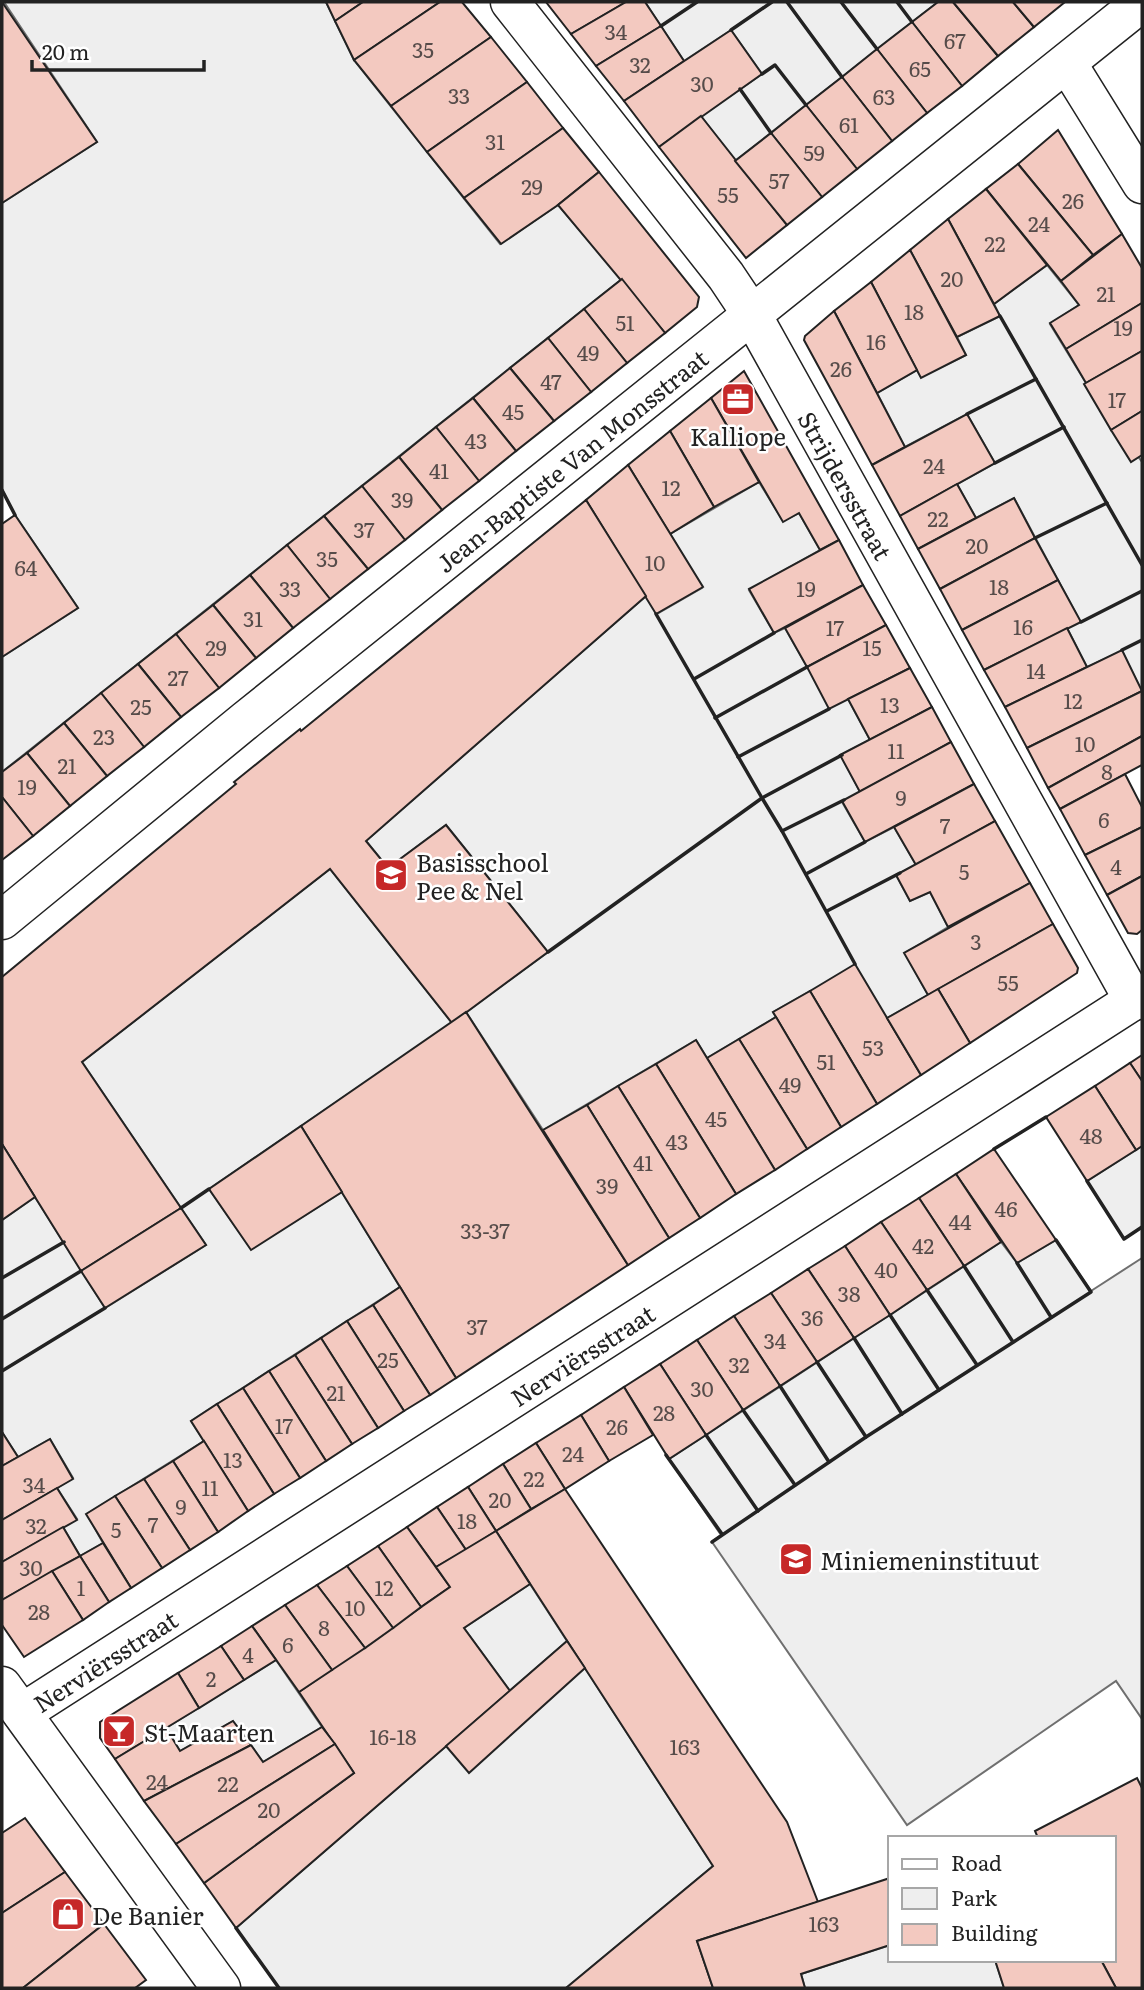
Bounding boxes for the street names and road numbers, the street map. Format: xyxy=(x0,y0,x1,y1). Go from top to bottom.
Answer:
street label: Jean-Baptiste Van Monsstraat xyxy=(428,340,715,579)
street label: Strijdersstraat xyxy=(791,404,902,566)
street label: Nerviërsstraat xyxy=(503,1295,661,1413)
street label: Nerviërsstraat xyxy=(26,1601,184,1719)

